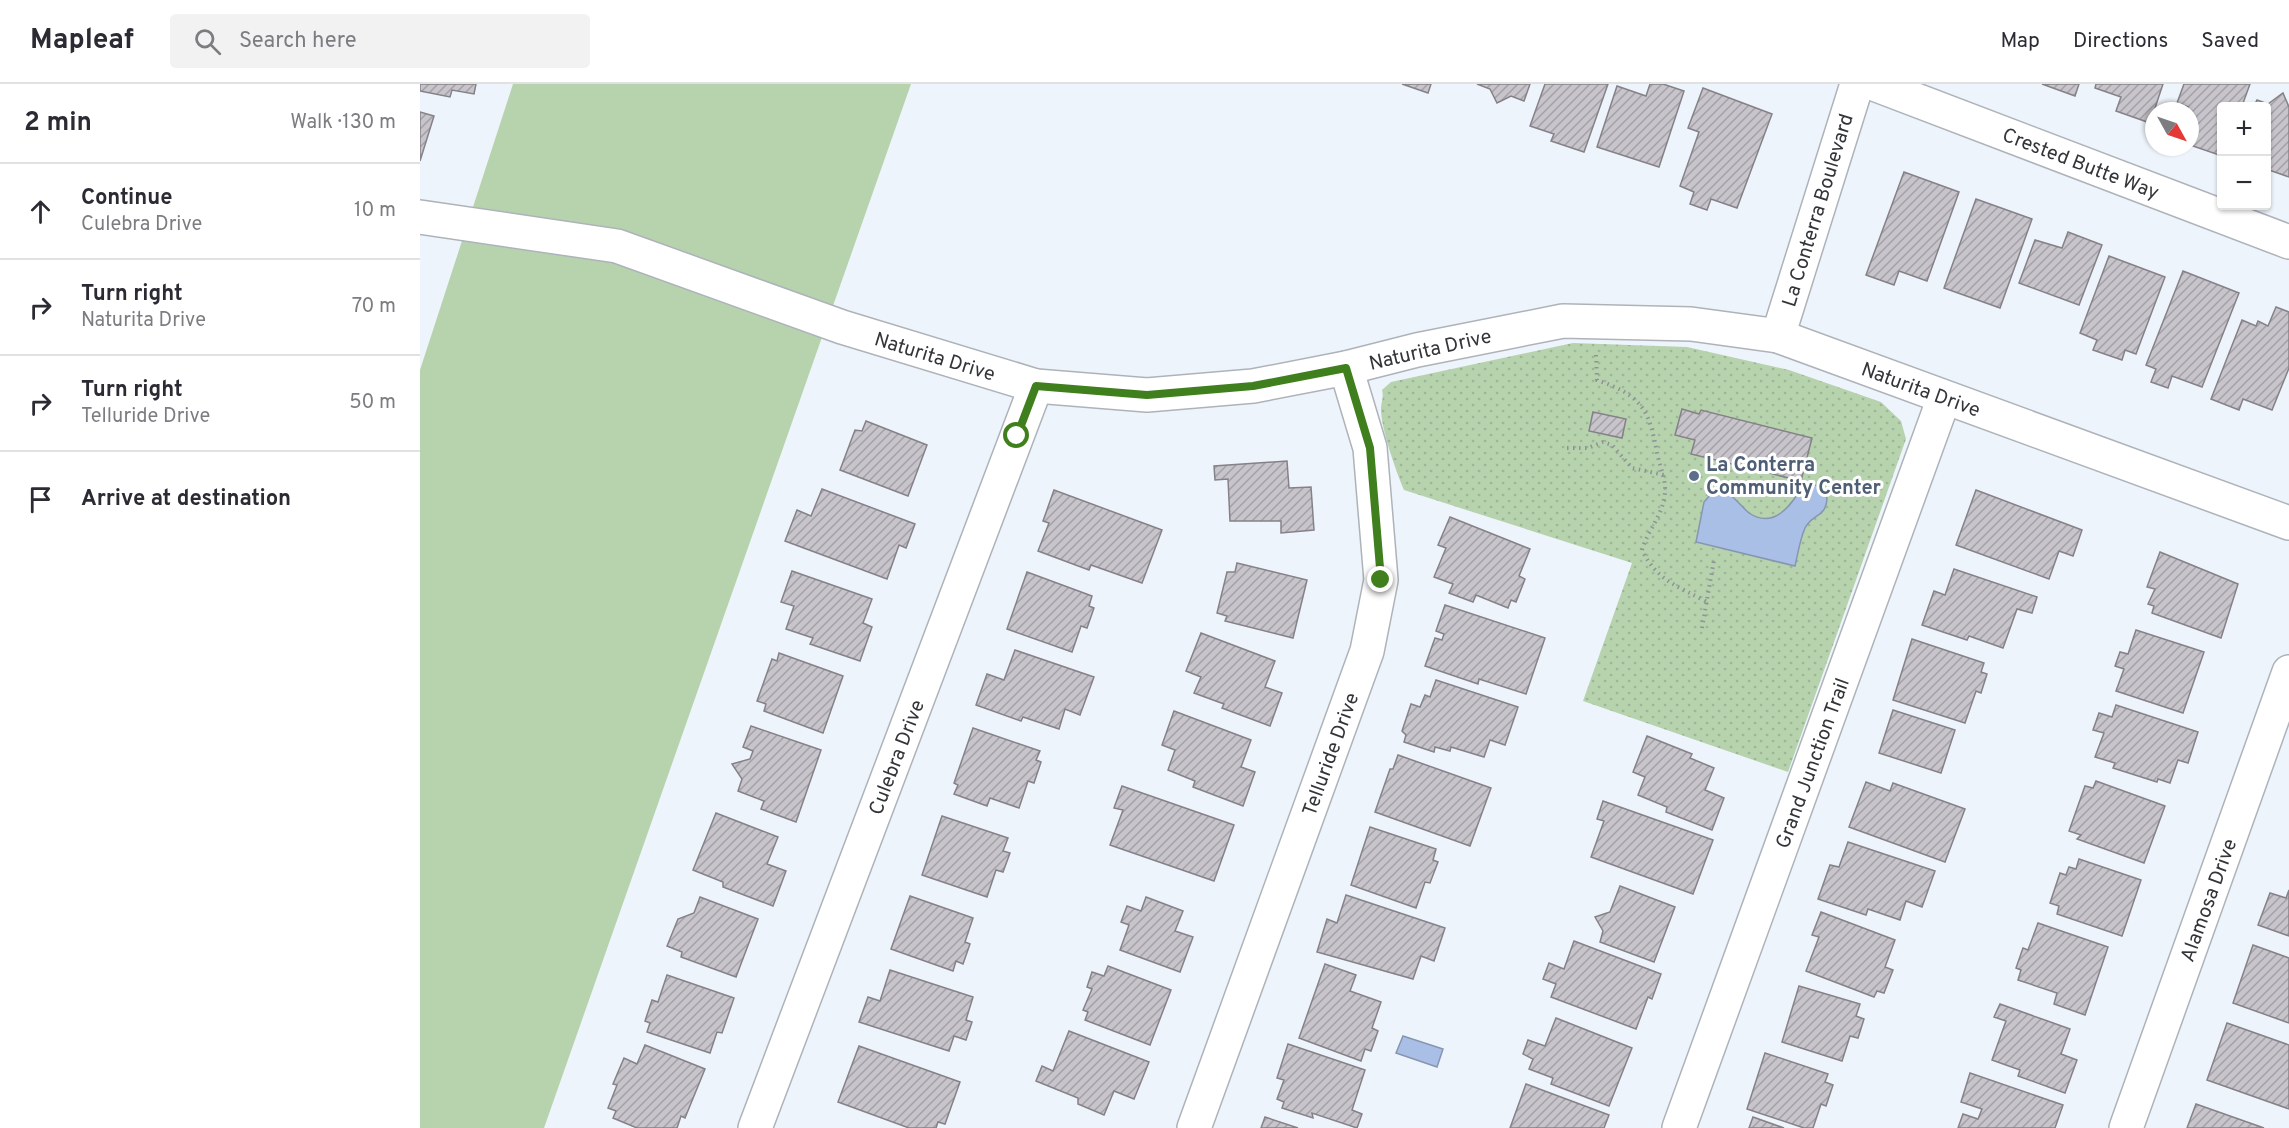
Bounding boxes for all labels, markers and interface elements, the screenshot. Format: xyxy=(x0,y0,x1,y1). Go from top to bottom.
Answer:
search box xyxy=(170,14,590,68)
text: Mapleaf xyxy=(30,23,134,59)
icon: search xyxy=(191,25,224,58)
text: Search here xyxy=(239,28,357,55)
text: Map xyxy=(2000,28,2040,55)
text: Directions xyxy=(2073,28,2168,55)
text: Saved xyxy=(2201,28,2259,55)
north arrow xyxy=(2145,102,2199,156)
map controls xyxy=(2217,102,2271,210)
button: + xyxy=(2217,102,2271,156)
text: 2 min xyxy=(24,107,92,140)
text: Walk · 130 m xyxy=(290,110,396,136)
street label: La Conterra Boulevard xyxy=(1777,111,1861,310)
street label: Crested Butte Way xyxy=(1998,123,2162,207)
button: − xyxy=(2217,156,2271,210)
text: Continue xyxy=(81,185,172,212)
icon: ahead xyxy=(24,195,57,228)
text: 10 m xyxy=(354,198,396,224)
text: Culebra Drive xyxy=(81,212,202,238)
text: Turn right xyxy=(81,281,183,308)
icon: right xyxy=(24,291,57,324)
text: 70 m xyxy=(352,294,396,320)
text: Naturita Drive xyxy=(81,308,206,334)
street label: Naturita Drive xyxy=(1367,324,1494,378)
street label: Naturita Drive xyxy=(871,327,998,389)
street label: Naturita Drive xyxy=(1857,357,1983,424)
text: Turn right xyxy=(81,377,183,404)
icon: right xyxy=(24,387,57,420)
text: 50 m xyxy=(349,390,396,416)
text: Telluride Drive xyxy=(81,404,210,430)
route start xyxy=(1003,422,1029,448)
place label: La Conterra Community Center xyxy=(1706,453,1882,502)
marker: La Conterra Community Center xyxy=(1687,469,1701,483)
icon: arrive xyxy=(24,483,57,516)
text: Arrive at destination xyxy=(81,486,291,513)
route end xyxy=(1367,566,1393,592)
street label: Grand Junction Trail xyxy=(1771,675,1857,853)
street label: Telluride Drive xyxy=(1298,689,1366,820)
street label: Culebra Drive xyxy=(864,696,932,819)
street label: Alamosa Drive xyxy=(2176,835,2244,966)

